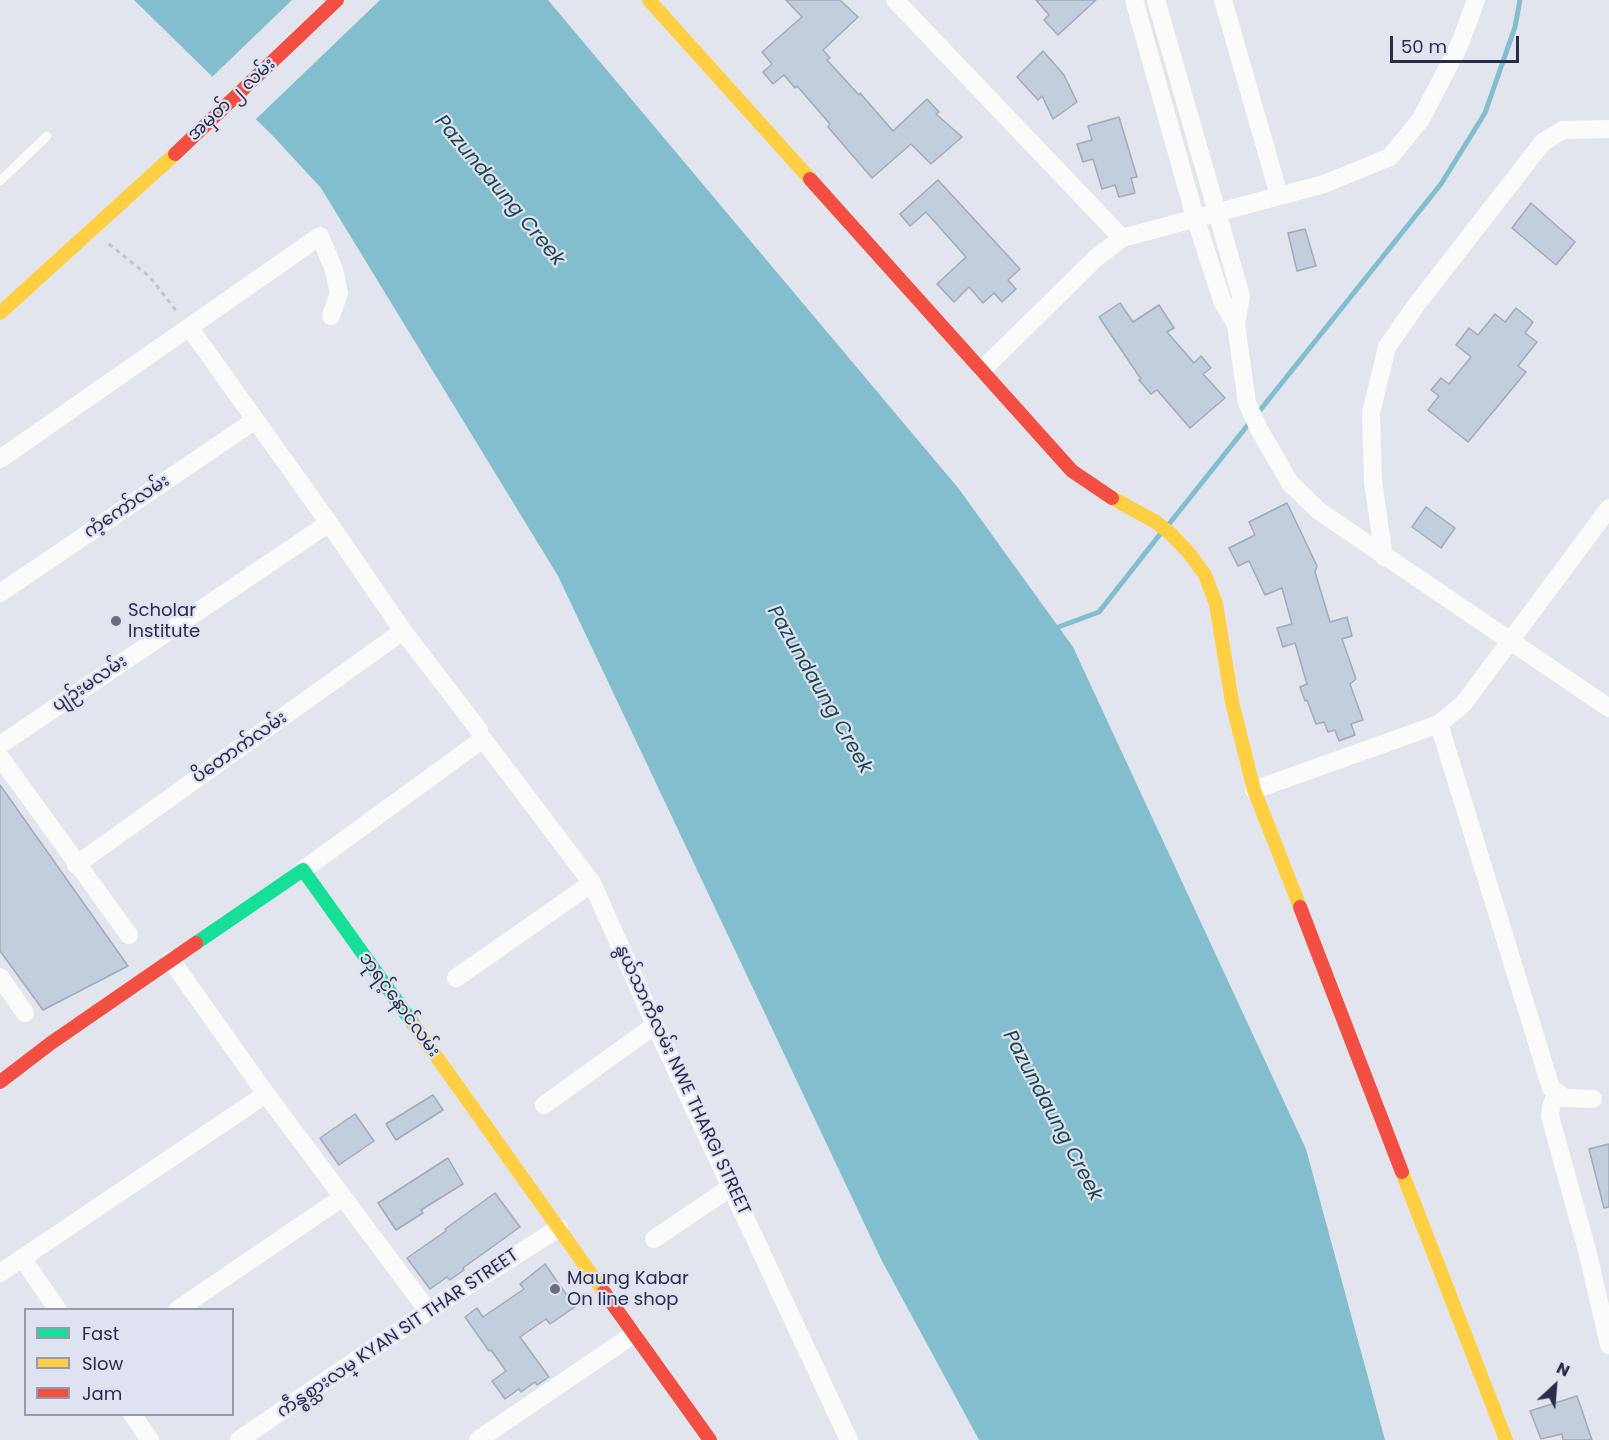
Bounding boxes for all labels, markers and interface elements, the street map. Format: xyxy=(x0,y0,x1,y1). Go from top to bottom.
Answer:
scale bar xyxy=(1393,24,1522,62)
text: 50 m xyxy=(1401,34,1447,59)
street label: အမှတ် ၂ လမ်း xyxy=(184,54,280,146)
water label: Pazundaung Creek xyxy=(429,111,569,271)
street label: ကံ့ကော်လမ်း xyxy=(80,471,174,543)
place label: Scholar Institute xyxy=(128,600,200,642)
water label: Pazundaung Creek xyxy=(761,602,877,778)
marker: Scholar Institute xyxy=(109,614,123,628)
street label: ပျဉ်းမလမ်း xyxy=(48,651,132,717)
street label: ပိတောက်လမ်း xyxy=(189,707,291,789)
street label: နွယ်သာကီလမ်း NWE THARGI STREET xyxy=(610,941,754,1219)
street label: ဘုရင့်နောင်လမ်း xyxy=(354,948,444,1062)
water label: Pazundaung Creek xyxy=(997,1027,1107,1205)
street label: ကဵန္စစ္သားလမ္ KYAN SIT THAR STREET xyxy=(273,1245,523,1423)
place label: Maung Kabar On line shop xyxy=(567,1268,689,1310)
marker: Maung Kabar On line shop xyxy=(548,1282,562,1296)
legend xyxy=(24,1308,234,1416)
text: Fast xyxy=(82,1321,119,1346)
text: Slow xyxy=(82,1351,123,1376)
north arrow xyxy=(1525,1356,1585,1416)
text: N xyxy=(1553,1356,1574,1382)
text: Jam xyxy=(82,1381,122,1406)

